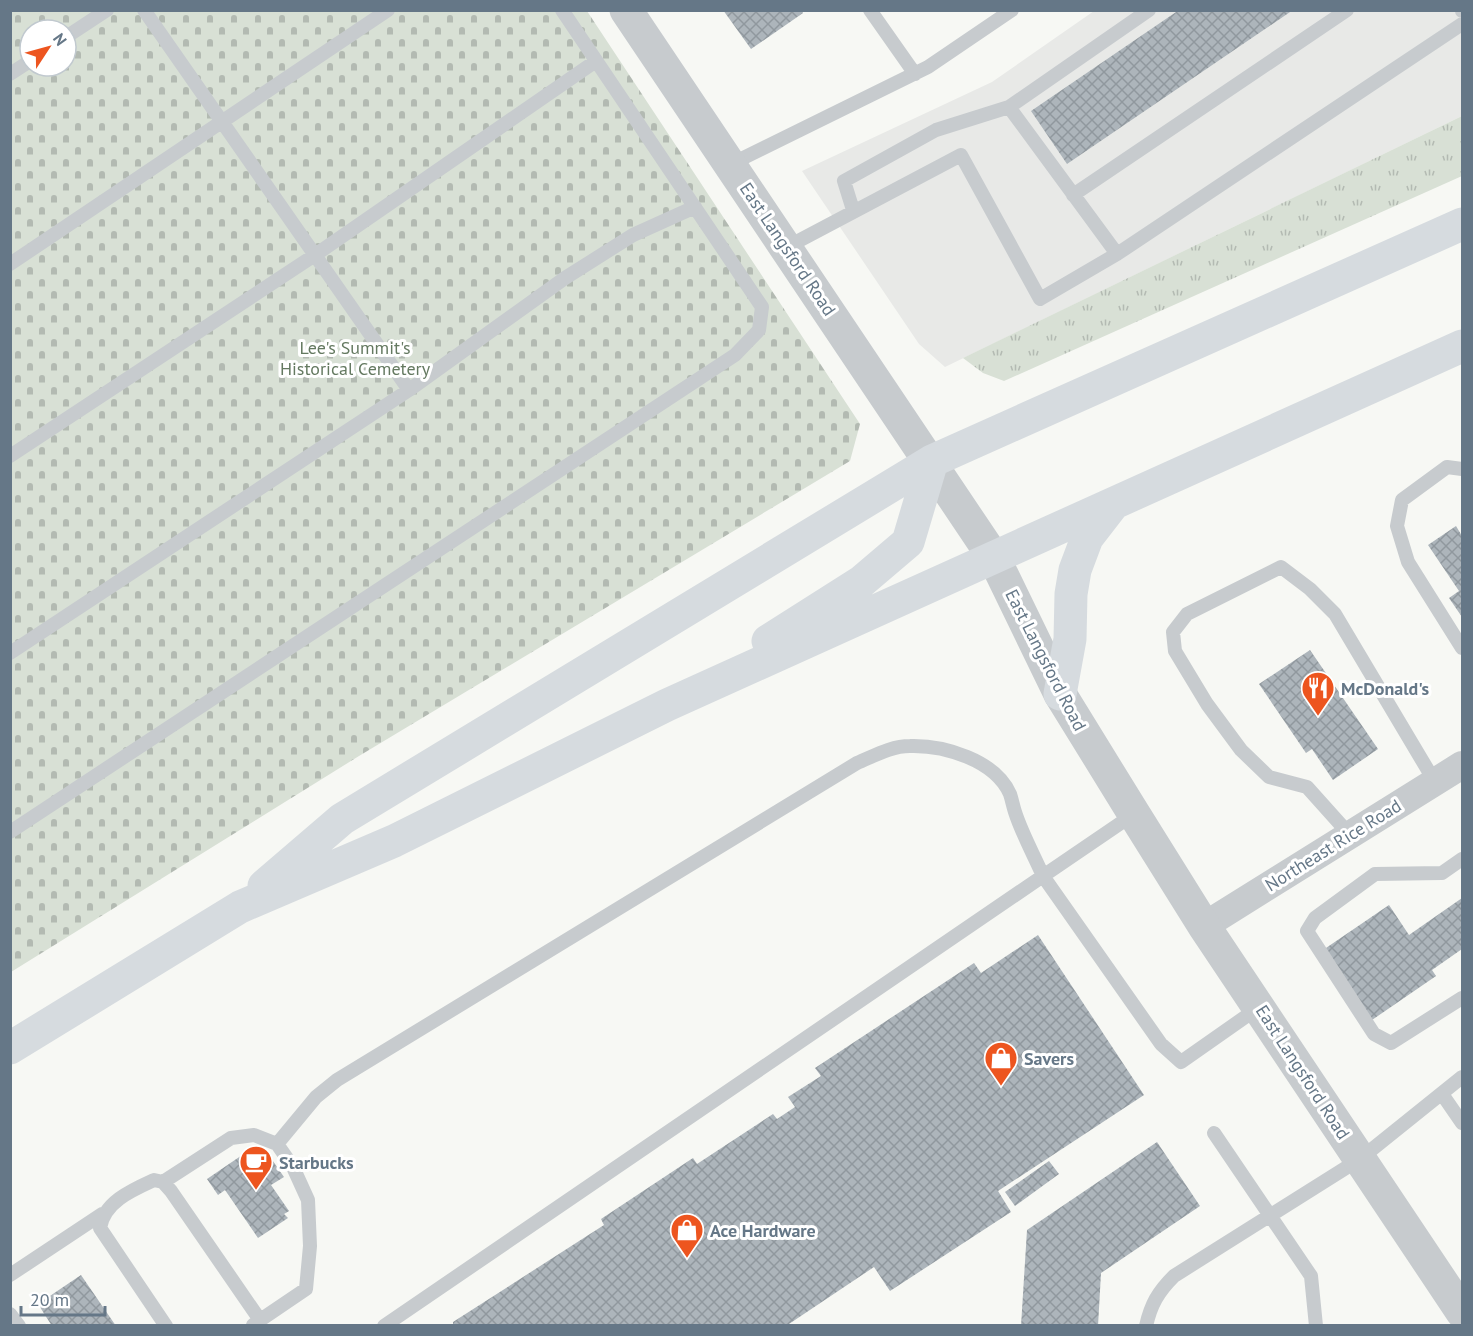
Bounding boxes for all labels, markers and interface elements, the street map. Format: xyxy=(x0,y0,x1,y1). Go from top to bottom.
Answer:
north arrow xyxy=(18,18,78,78)
text: N xyxy=(49,29,71,49)
street label: East Langsford Road xyxy=(735,178,841,320)
park label: Lee's Summit's Historical Cemetery xyxy=(280,336,431,380)
street label: East Langsford Road xyxy=(1000,585,1092,735)
restaurant icon: McDonald's xyxy=(1300,670,1336,717)
place label: McDonald's xyxy=(1341,677,1429,700)
street label: Northeast Rice Road xyxy=(1261,794,1405,896)
street label: East Langsford Road xyxy=(1251,1000,1355,1144)
shop icon: Savers xyxy=(983,1040,1019,1087)
place label: Savers xyxy=(1024,1047,1074,1070)
cafe icon: Starbucks xyxy=(238,1144,274,1191)
place label: Starbucks xyxy=(279,1151,354,1174)
shop icon: Ace Hardware xyxy=(669,1212,705,1259)
place label: Ace Hardware xyxy=(710,1219,816,1242)
scale bar xyxy=(21,1279,105,1317)
text: 20 m xyxy=(30,1288,69,1311)

